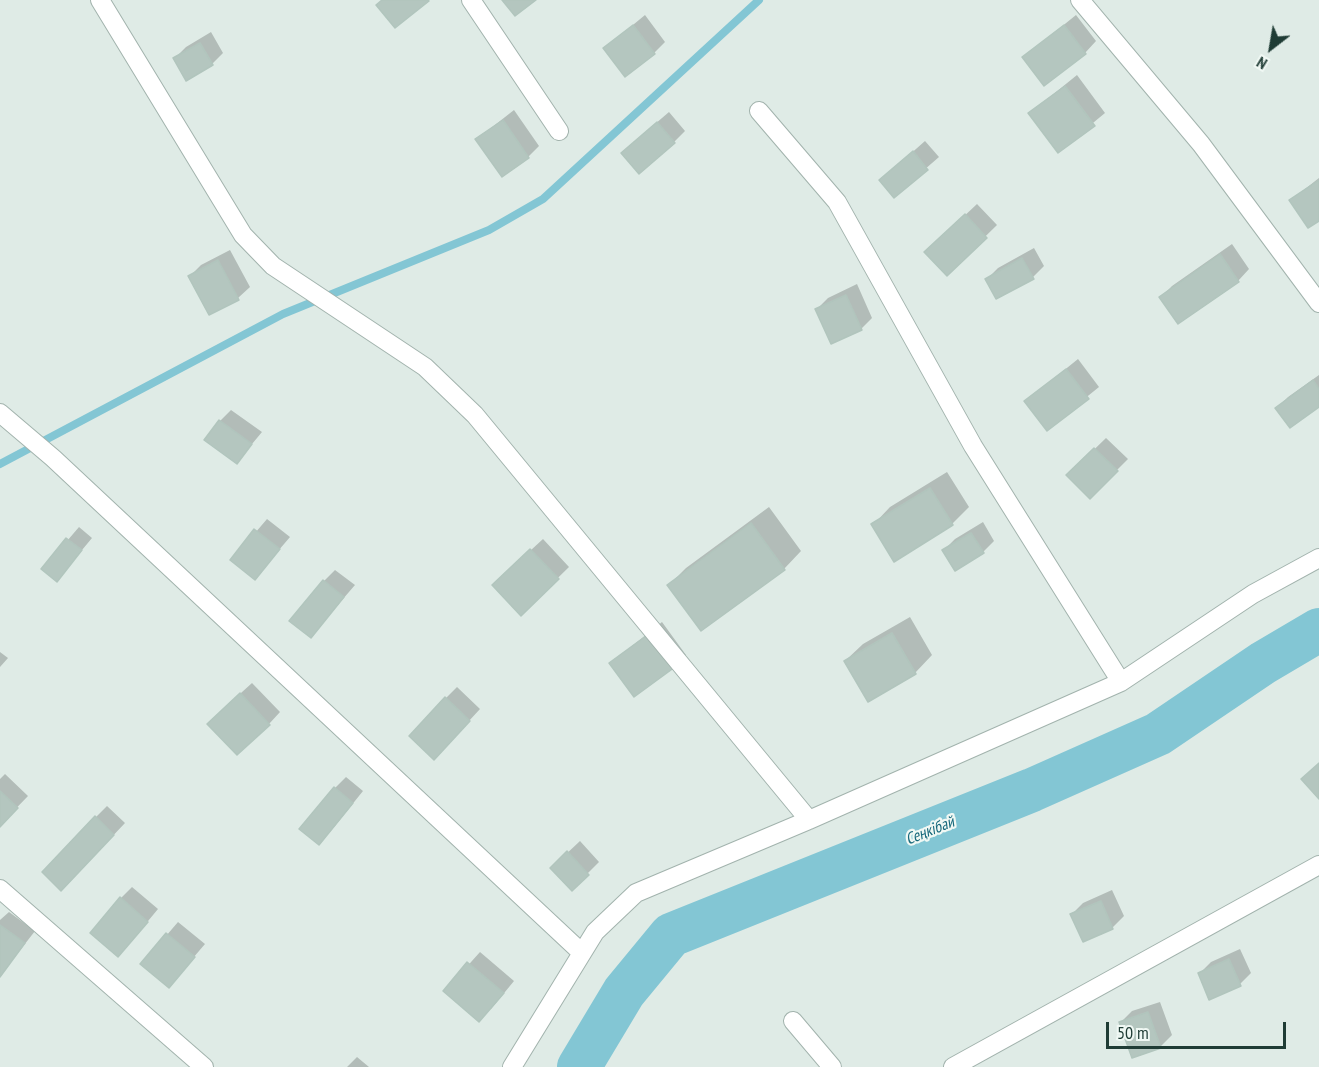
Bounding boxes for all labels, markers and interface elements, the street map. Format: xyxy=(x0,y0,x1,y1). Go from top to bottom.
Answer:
north arrow xyxy=(1241,18,1301,78)
text: N xyxy=(1253,53,1271,74)
water label: Сеңкібай xyxy=(903,813,957,849)
scale bar xyxy=(1109,1010,1289,1048)
text: 50 m xyxy=(1117,1021,1149,1044)

